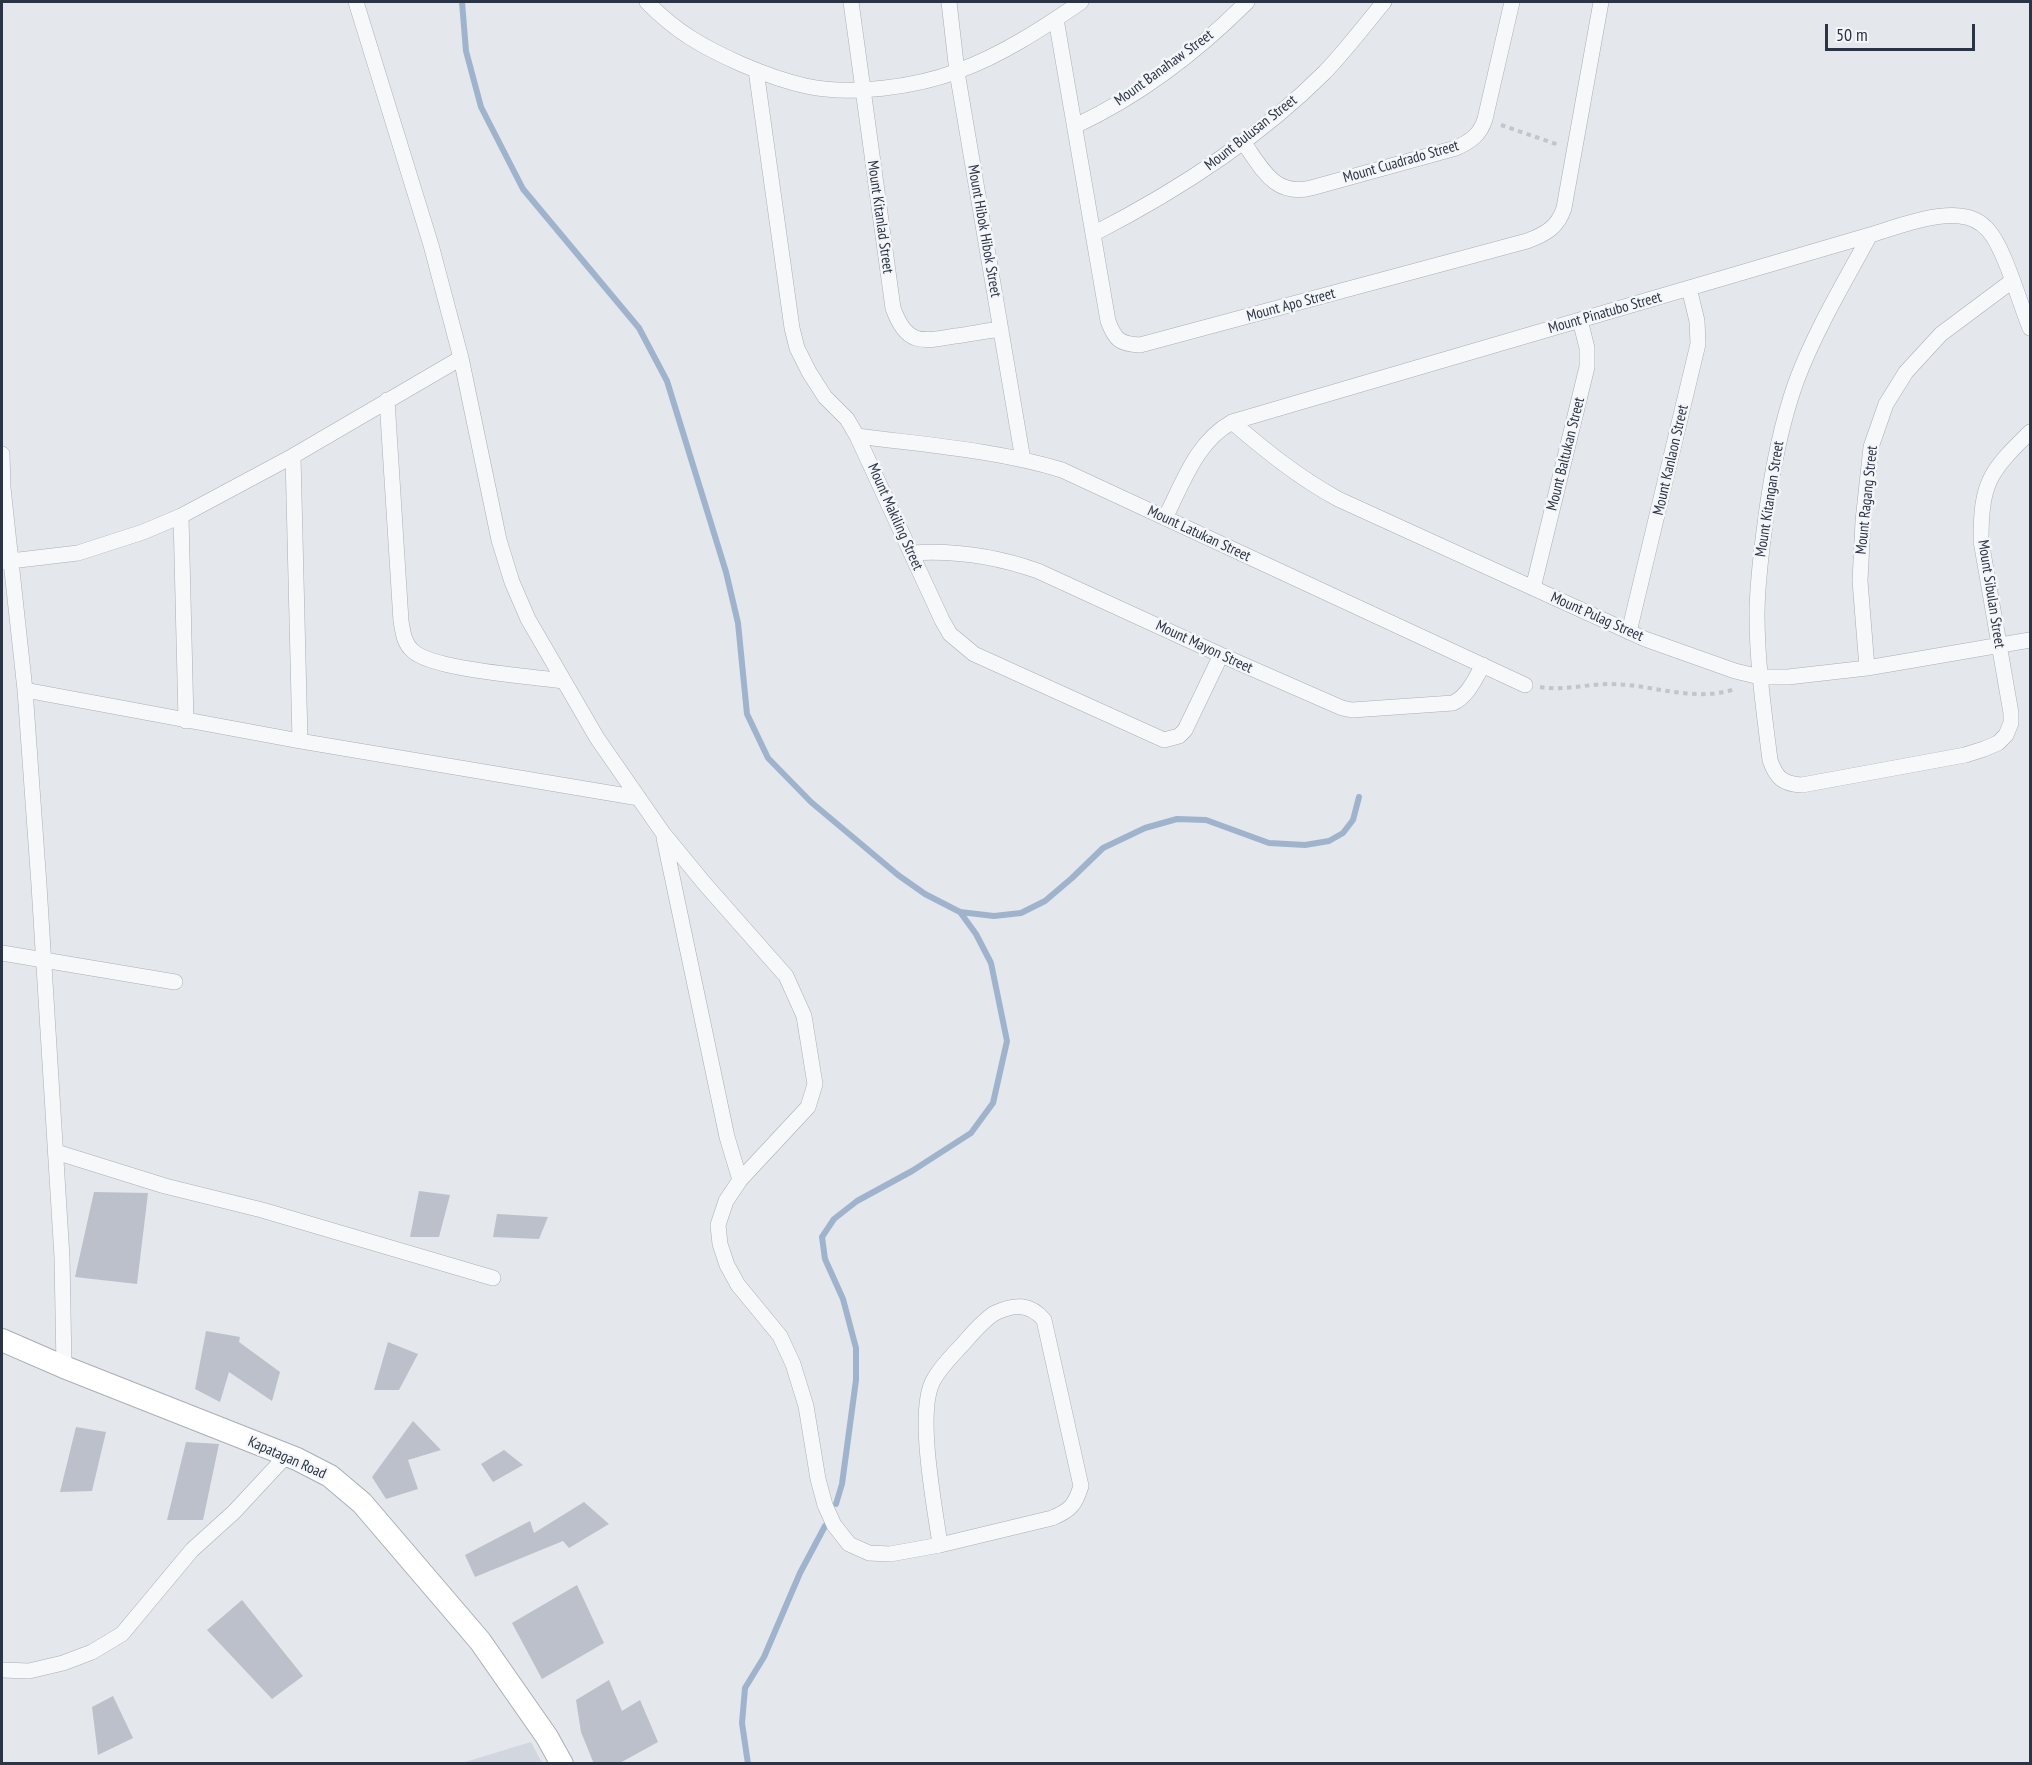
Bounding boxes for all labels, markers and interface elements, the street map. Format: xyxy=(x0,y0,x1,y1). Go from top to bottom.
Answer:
scale bar xyxy=(1828,12,1978,50)
text: 50 m xyxy=(1836,23,1868,46)
street label: Mount Banahaw Street xyxy=(1111,26,1217,110)
street label: Mount Bulusan Street xyxy=(1201,91,1301,175)
street label: Mount Cuadrado Street xyxy=(1341,137,1461,187)
street label: Mount Kitanlad Street xyxy=(863,159,897,275)
street label: Mount Hibok Hibok Street xyxy=(963,163,1005,299)
street label: Mount Apo Street xyxy=(1245,285,1337,325)
street label: Mount Pinatubo Street xyxy=(1546,288,1664,338)
street label: Mount Baltukan Street xyxy=(1543,395,1589,513)
street label: Mount Kanlaon Street xyxy=(1650,403,1692,517)
street label: Mount Kitangan Street xyxy=(1752,440,1788,558)
street label: Mount Ragang Street xyxy=(1852,445,1882,555)
street label: Mount Makiling Street xyxy=(863,461,927,573)
street label: Mount Latukan Street xyxy=(1145,502,1253,566)
street label: Mount Sibulan Street xyxy=(1974,539,2008,649)
street label: Mount Pulag Street xyxy=(1548,589,1646,645)
street label: Mount Mayon Street xyxy=(1153,617,1255,677)
street label: Kapatagan Road xyxy=(245,1433,329,1483)

